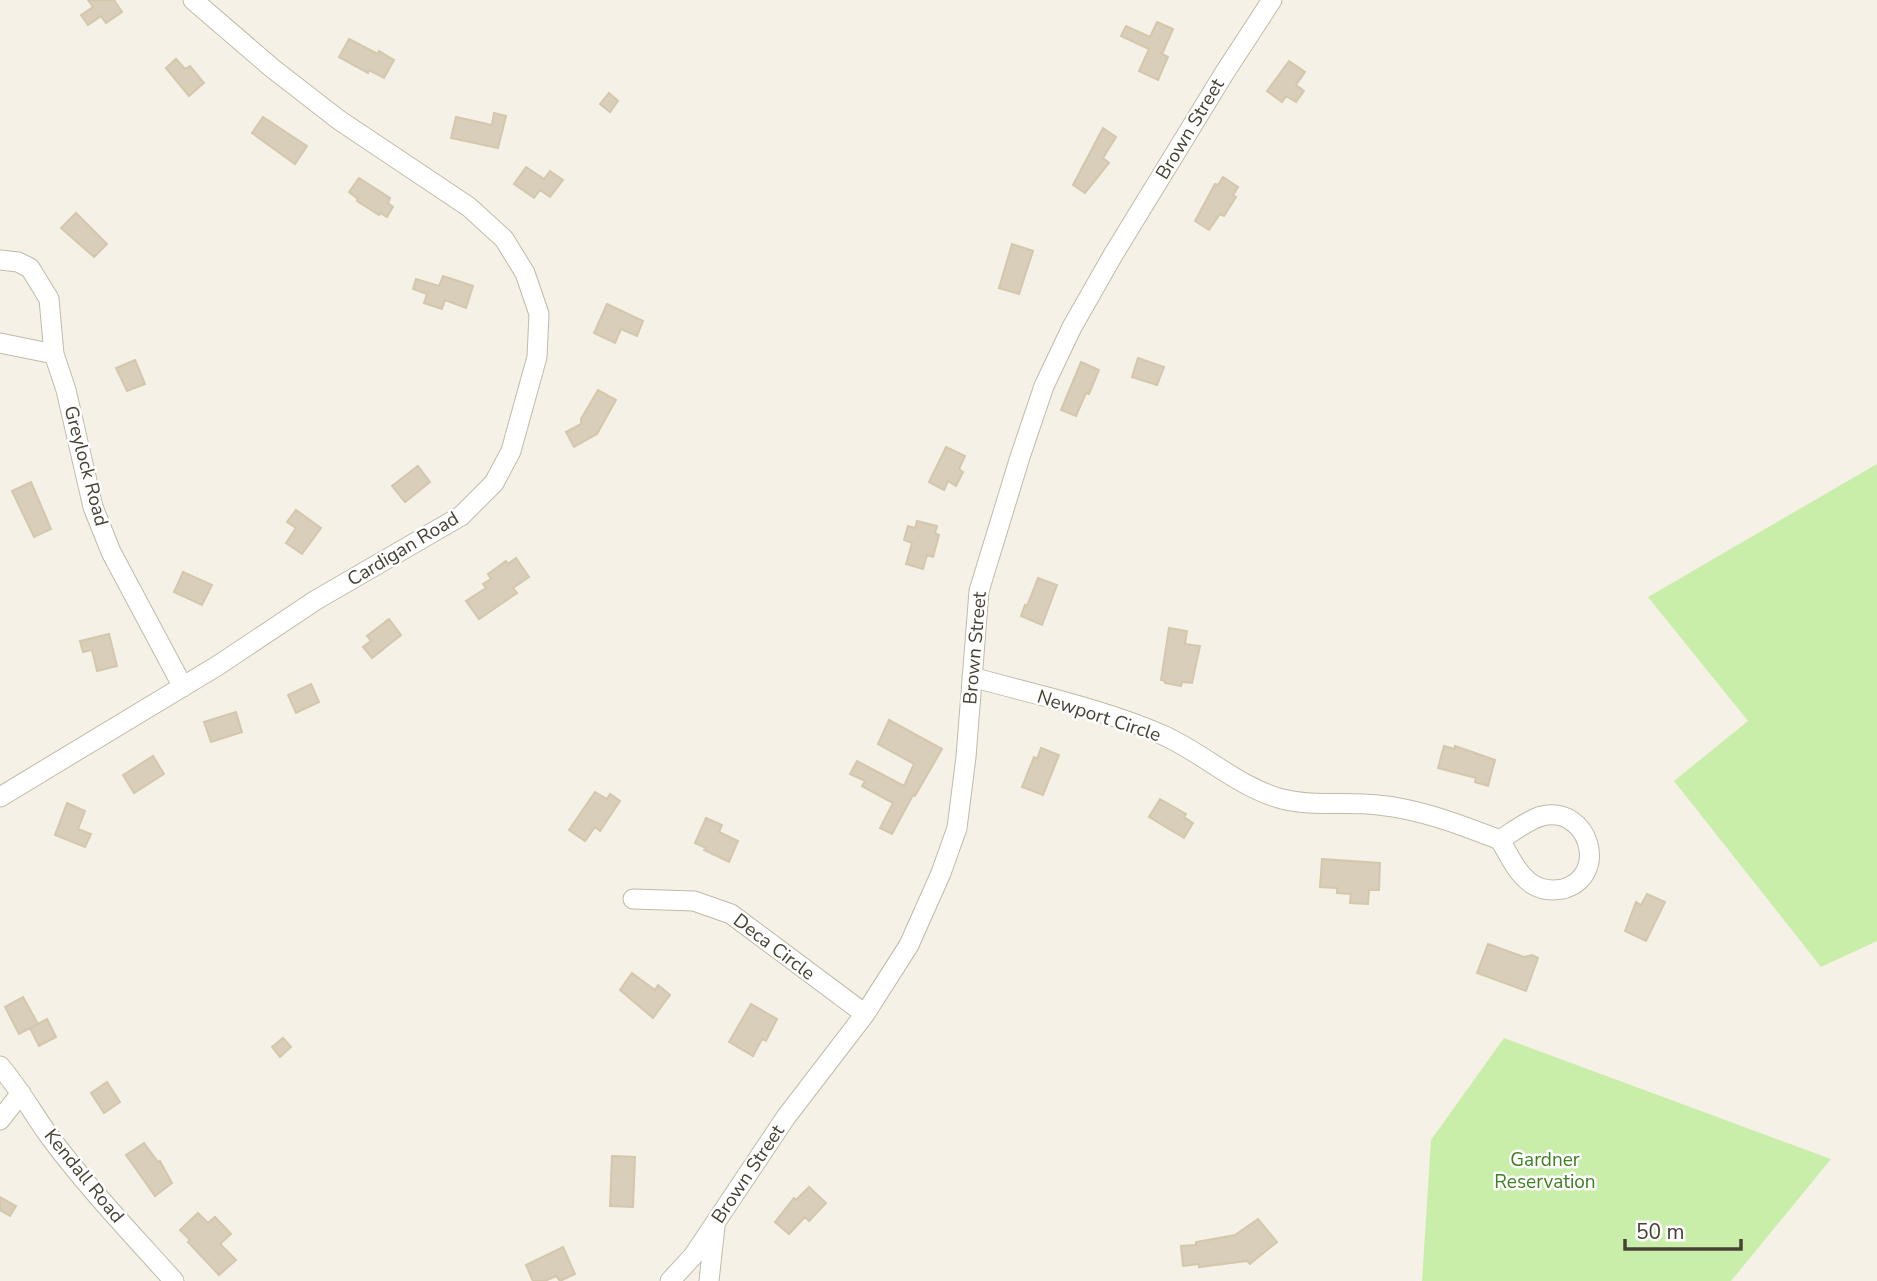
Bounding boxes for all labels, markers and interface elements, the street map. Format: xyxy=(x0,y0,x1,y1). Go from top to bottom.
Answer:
street label: Brown Street xyxy=(1150,73,1231,184)
street label: Greylock Road xyxy=(57,403,115,529)
street label: Cardigan Road xyxy=(342,505,464,593)
street label: Brown Street xyxy=(957,590,993,706)
street label: Newport Circle xyxy=(1034,684,1164,748)
street label: Deca Circle xyxy=(728,908,820,986)
street label: Brown Street xyxy=(706,1119,791,1228)
street label: Kendall Road xyxy=(38,1124,130,1228)
park label: Gardner Reservation xyxy=(1494,1147,1596,1195)
scale bar xyxy=(1625,1208,1741,1252)
text: 50 m xyxy=(1636,1218,1685,1246)

